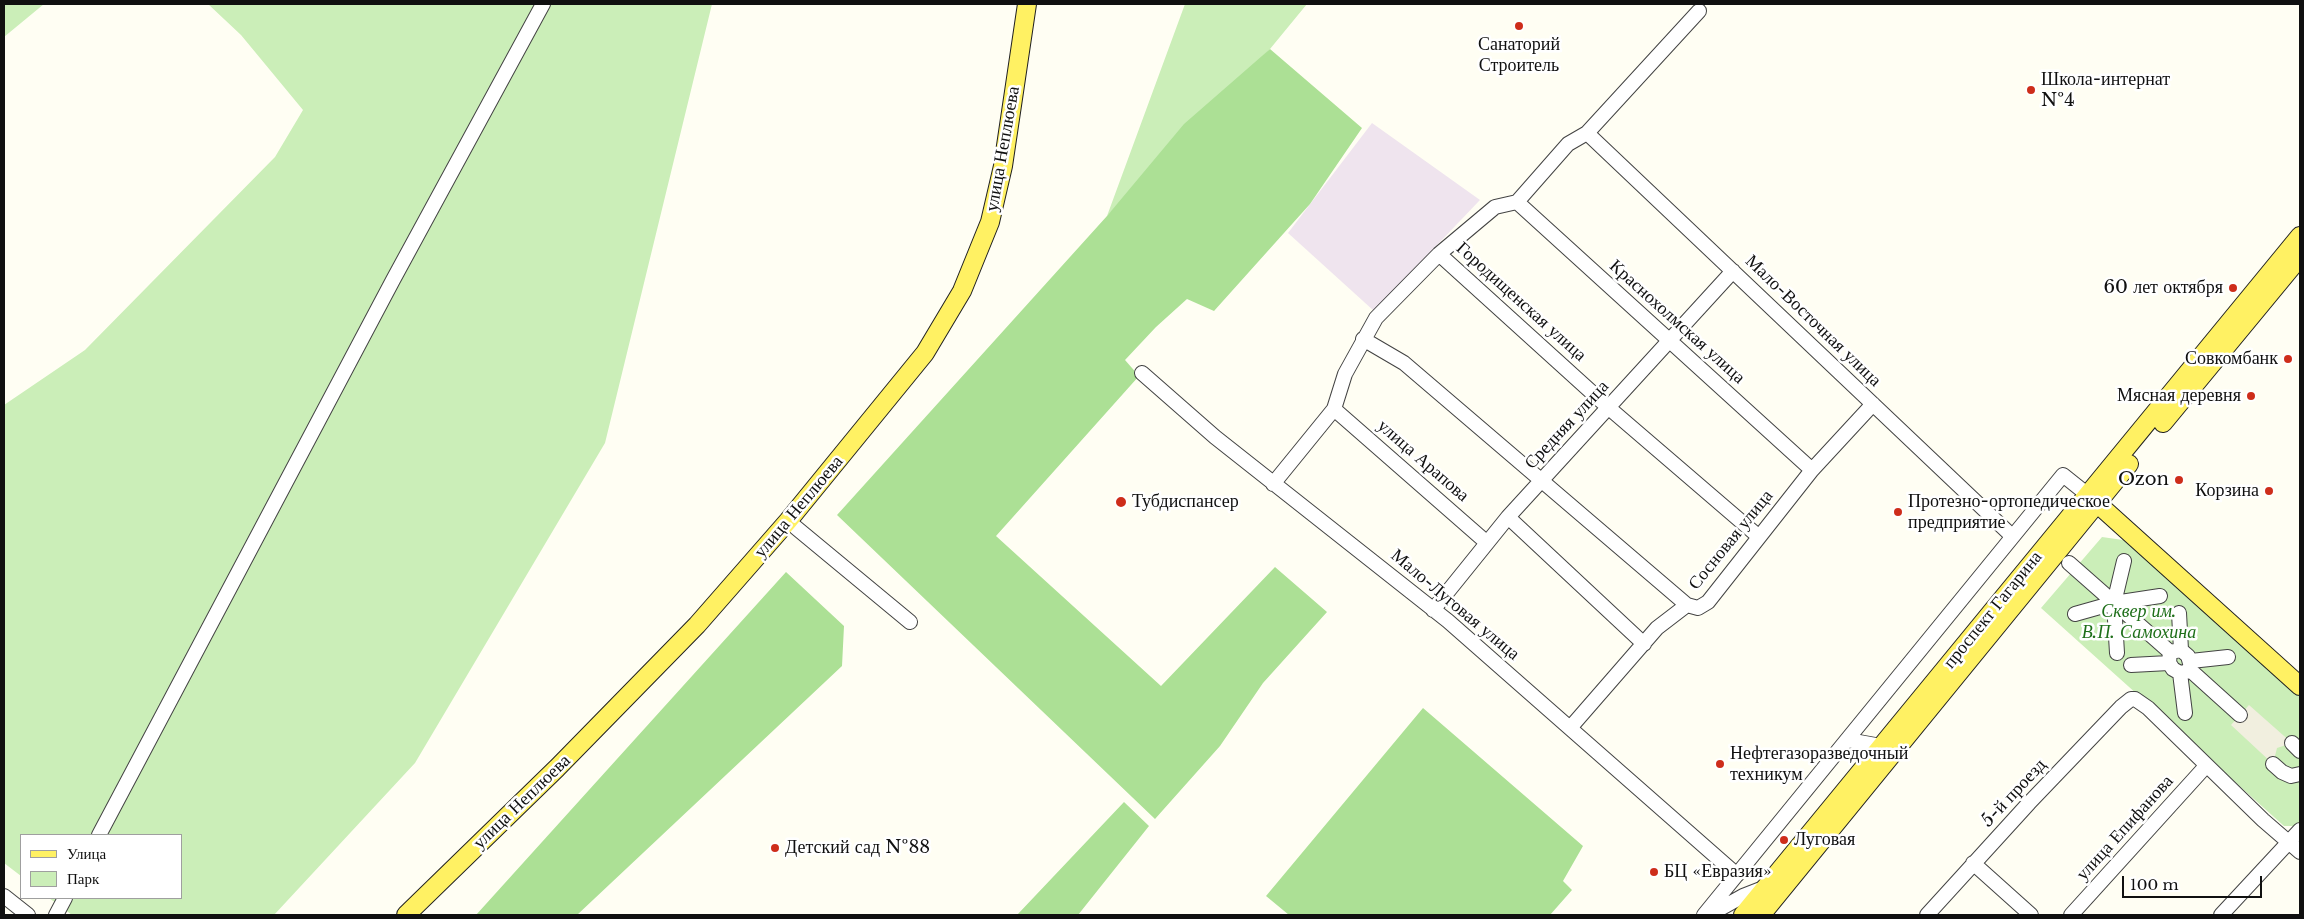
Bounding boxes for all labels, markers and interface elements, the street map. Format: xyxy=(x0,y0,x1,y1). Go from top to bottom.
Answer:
marker: Санаторий Строитель xyxy=(1513,20,1525,32)
place label: Санаторий Строитель xyxy=(1478,34,1560,76)
place label: Школа-интернат №4 xyxy=(2041,69,2170,112)
marker: Школа-интернат №4 xyxy=(2025,84,2037,96)
street label: улица Неплюева xyxy=(981,85,1025,213)
street label: Городищенская улица xyxy=(1451,238,1591,366)
street label: Мало-Восточная улица xyxy=(1741,250,1885,392)
street label: Краснохолмская улица xyxy=(1605,255,1749,389)
place label: 60 лет октября xyxy=(2104,277,2223,299)
marker: 60 лет октября xyxy=(2227,282,2239,294)
place label: Совкомбанк xyxy=(2185,348,2278,370)
marker: Совкомбанк xyxy=(2282,353,2294,365)
street label: Средняя улица xyxy=(1520,376,1614,474)
place label: Мясная деревня xyxy=(2117,385,2241,407)
marker: Мясная деревня xyxy=(2245,390,2257,402)
street label: улица Арапова xyxy=(1373,415,1473,507)
street label: улица Неплюева xyxy=(750,451,848,563)
place label: Ozon xyxy=(2118,469,2169,491)
marker: Ozon xyxy=(2173,474,2185,486)
place label: Корзина xyxy=(2195,480,2259,502)
marker: Корзина xyxy=(2263,485,2275,497)
street label: Сосновая улица xyxy=(1684,486,1778,594)
place label: Тубдиспансер xyxy=(1132,491,1239,513)
place label: Протезно-ортопедическое предприятие xyxy=(1908,491,2110,534)
marker: Тубдиспансер xyxy=(1114,495,1128,509)
marker: Протезно-ортопедическое предприятие xyxy=(1892,506,1904,518)
street label: Мало-Луговая улица xyxy=(1386,545,1524,665)
street label: проспект Гагарина xyxy=(1939,547,2047,673)
park label: Сквер им. В.П. Самохина xyxy=(2082,601,2196,644)
place label: Нефтегазоразведочный техникум xyxy=(1730,743,1908,786)
street label: улица Неплюева xyxy=(469,750,575,854)
street label: 5-й проезд xyxy=(1977,754,2051,832)
marker: Нефтегазоразведочный техникум xyxy=(1714,758,1726,770)
street label: улица Епифанова xyxy=(2072,771,2178,885)
place label: Луговая xyxy=(1794,829,1855,851)
legend xyxy=(20,834,182,899)
marker: Луговая xyxy=(1778,834,1790,846)
place label: Детский сад №88 xyxy=(785,837,930,859)
marker: Детский сад №88 xyxy=(769,842,781,854)
text: Улица xyxy=(67,844,106,863)
place label: БЦ «Евразия» xyxy=(1664,861,1772,883)
marker: БЦ «Евразия» xyxy=(1648,866,1660,878)
scale bar xyxy=(2124,866,2264,898)
text: Парк xyxy=(67,869,99,888)
text: 100 m xyxy=(2130,875,2179,894)

